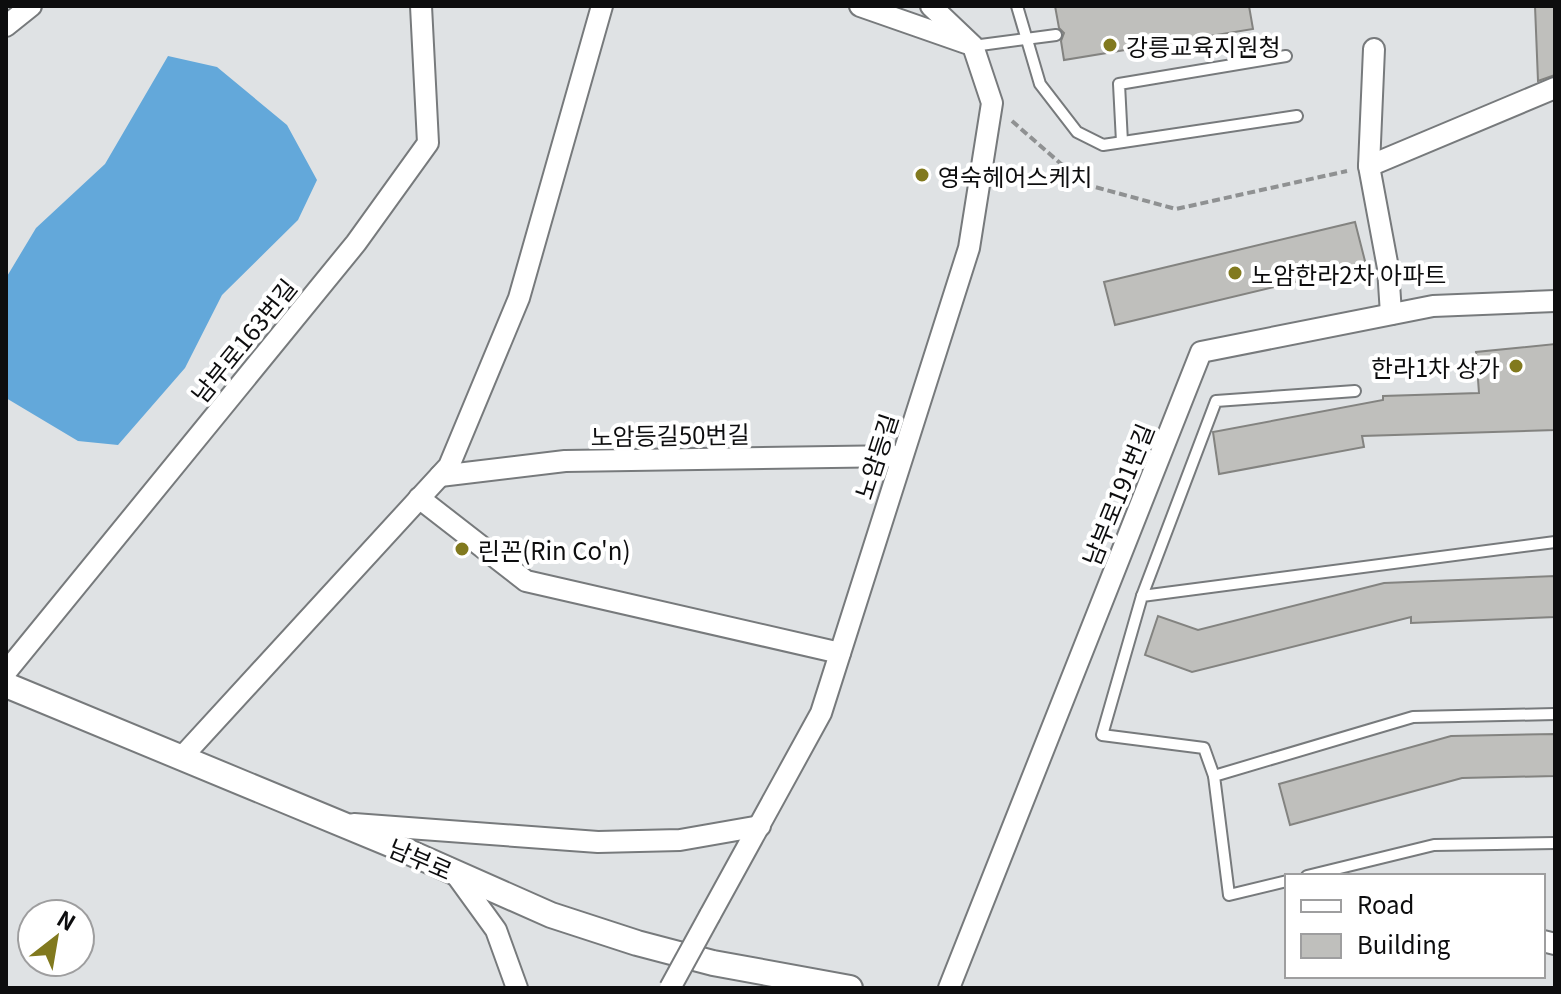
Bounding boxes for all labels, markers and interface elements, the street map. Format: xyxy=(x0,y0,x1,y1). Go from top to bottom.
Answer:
place label: 강릉교육지원청 xyxy=(1126,28,1281,63)
marker: 강릉교육지원청 xyxy=(1101,36,1119,54)
place label: 영숙헤어스케치 xyxy=(938,158,1093,193)
marker: 영숙헤어스케치 xyxy=(913,166,931,184)
place label: 노암한라2차 아파트 xyxy=(1251,256,1446,291)
marker: 노암한라2차 아파트 xyxy=(1226,264,1244,282)
street label: 남부로163번길 xyxy=(182,271,304,409)
place label: 한라1차 상가 xyxy=(1371,349,1500,384)
marker: 한라1차 상가 xyxy=(1507,357,1525,375)
street label: 노암등길 xyxy=(845,409,905,503)
street label: 노암등길50번길 xyxy=(590,415,750,453)
street label: 남부로191번길 xyxy=(1073,418,1161,570)
place label: 린꼰(Rin Co'n) xyxy=(478,532,631,567)
marker: 린꼰(Rin Co'n) xyxy=(453,540,471,558)
street label: 남부로 xyxy=(384,829,458,887)
legend xyxy=(1285,874,1545,978)
text: Road xyxy=(1357,886,1414,921)
north arrow xyxy=(16,898,96,978)
text: N xyxy=(52,901,83,937)
text: Building xyxy=(1357,926,1451,961)

